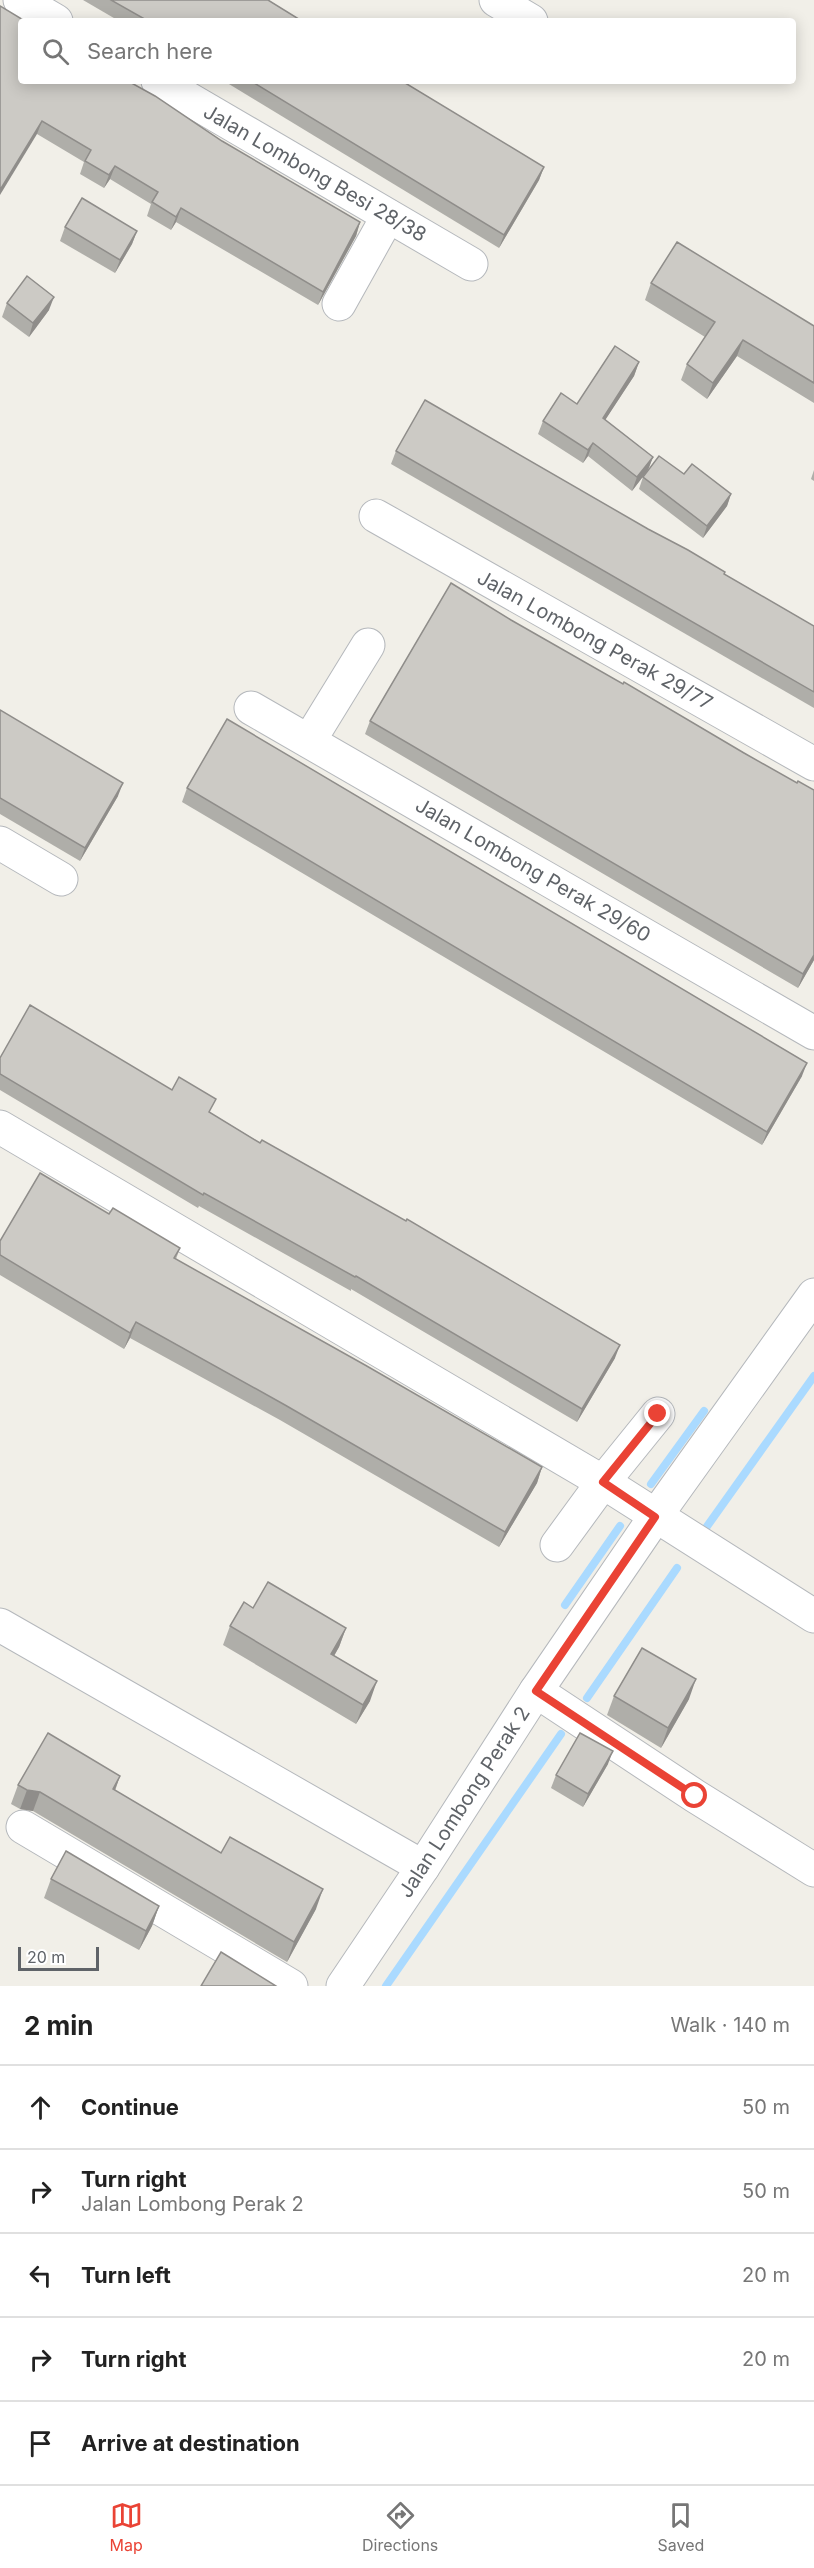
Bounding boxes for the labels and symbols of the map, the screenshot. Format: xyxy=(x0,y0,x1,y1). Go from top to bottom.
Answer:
street label: Jalan Lombong Besi 28/38 xyxy=(199,99,431,247)
street label: Jalan Lombong Perak 29/77 xyxy=(473,565,717,715)
street label: Jalan Lombong Perak 29/60 xyxy=(411,793,655,947)
route end xyxy=(644,1400,670,1426)
street label: Jalan Lombong Perak 2 xyxy=(393,1702,535,1902)
route start xyxy=(681,1782,707,1808)
scale bar xyxy=(18,1944,99,1972)

